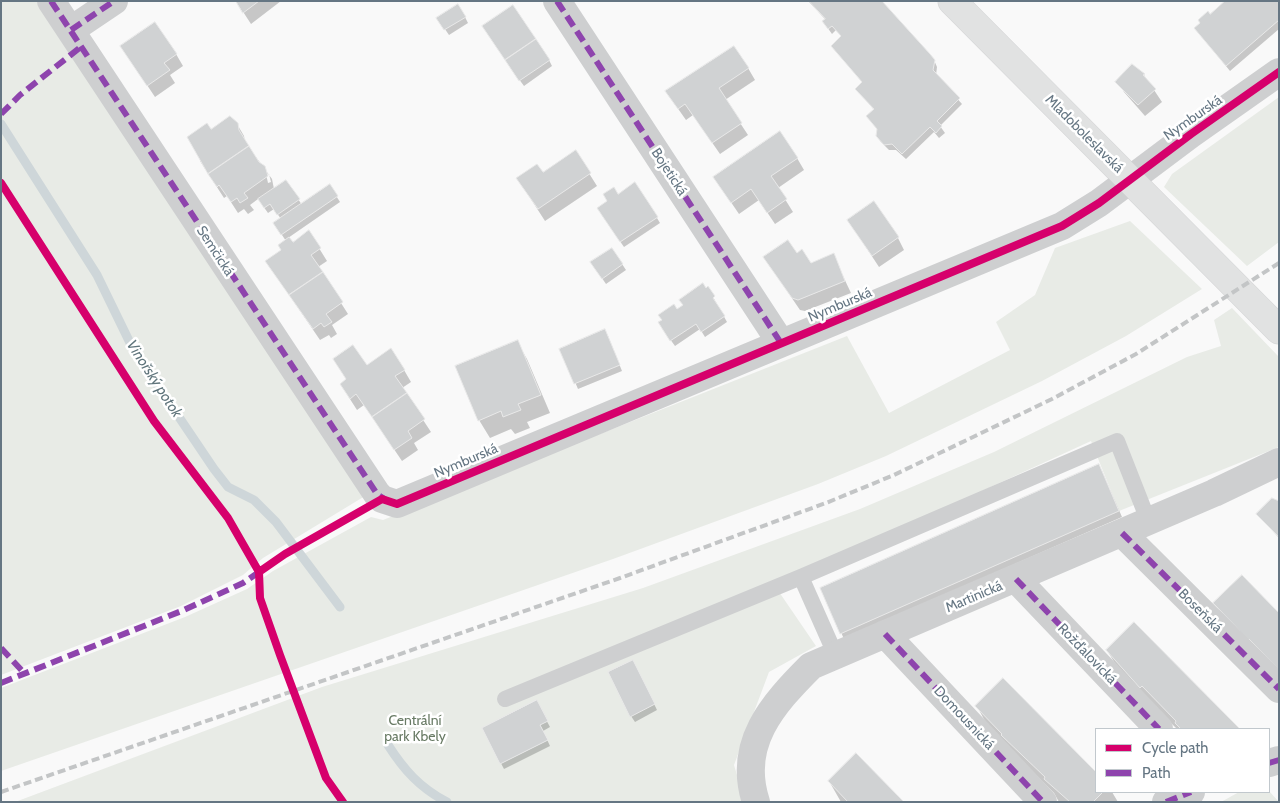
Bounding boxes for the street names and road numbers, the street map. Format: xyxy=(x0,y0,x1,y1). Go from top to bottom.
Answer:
street label: Mladoboleslavská xyxy=(1041,91,1127,177)
street label: Nymburská xyxy=(1161,92,1225,144)
street label: Bojetická xyxy=(647,145,691,199)
street label: Semčická xyxy=(193,223,237,279)
street label: Nymburská xyxy=(806,284,874,326)
street label: Nymburská xyxy=(432,440,500,482)
street label: Martinická xyxy=(943,578,1005,616)
street label: Boseňská xyxy=(1174,585,1226,637)
street label: Rožďalovická xyxy=(1054,620,1120,688)
street label: Domousnická xyxy=(930,683,998,753)

